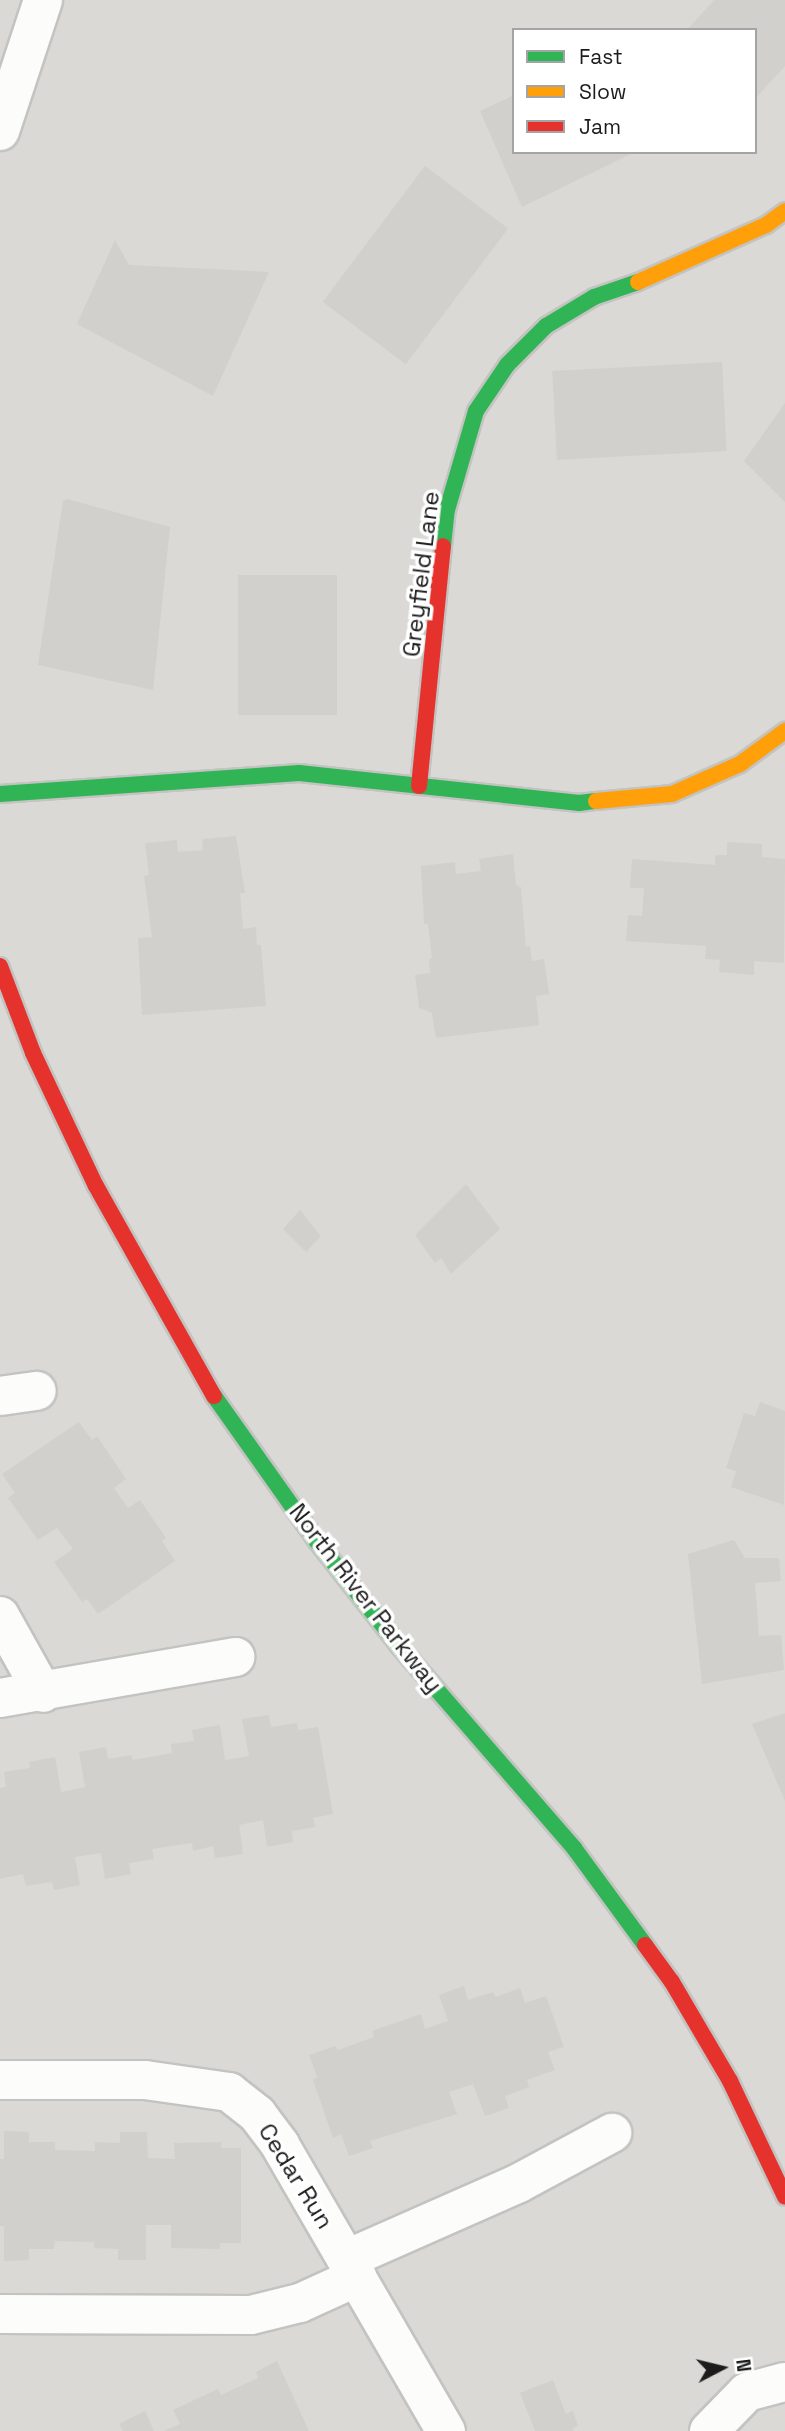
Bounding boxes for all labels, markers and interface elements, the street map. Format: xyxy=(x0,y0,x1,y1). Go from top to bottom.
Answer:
legend xyxy=(512,28,757,154)
text: Fast xyxy=(579,43,623,70)
text: Slow xyxy=(579,78,627,105)
text: Jam xyxy=(579,113,621,140)
street label: Greyfield Lane xyxy=(397,489,445,659)
street label: North River Parkway xyxy=(283,1498,449,1698)
street label: Cedar Run xyxy=(252,2118,340,2234)
north arrow xyxy=(687,2333,757,2403)
text: N xyxy=(730,2358,757,2373)

